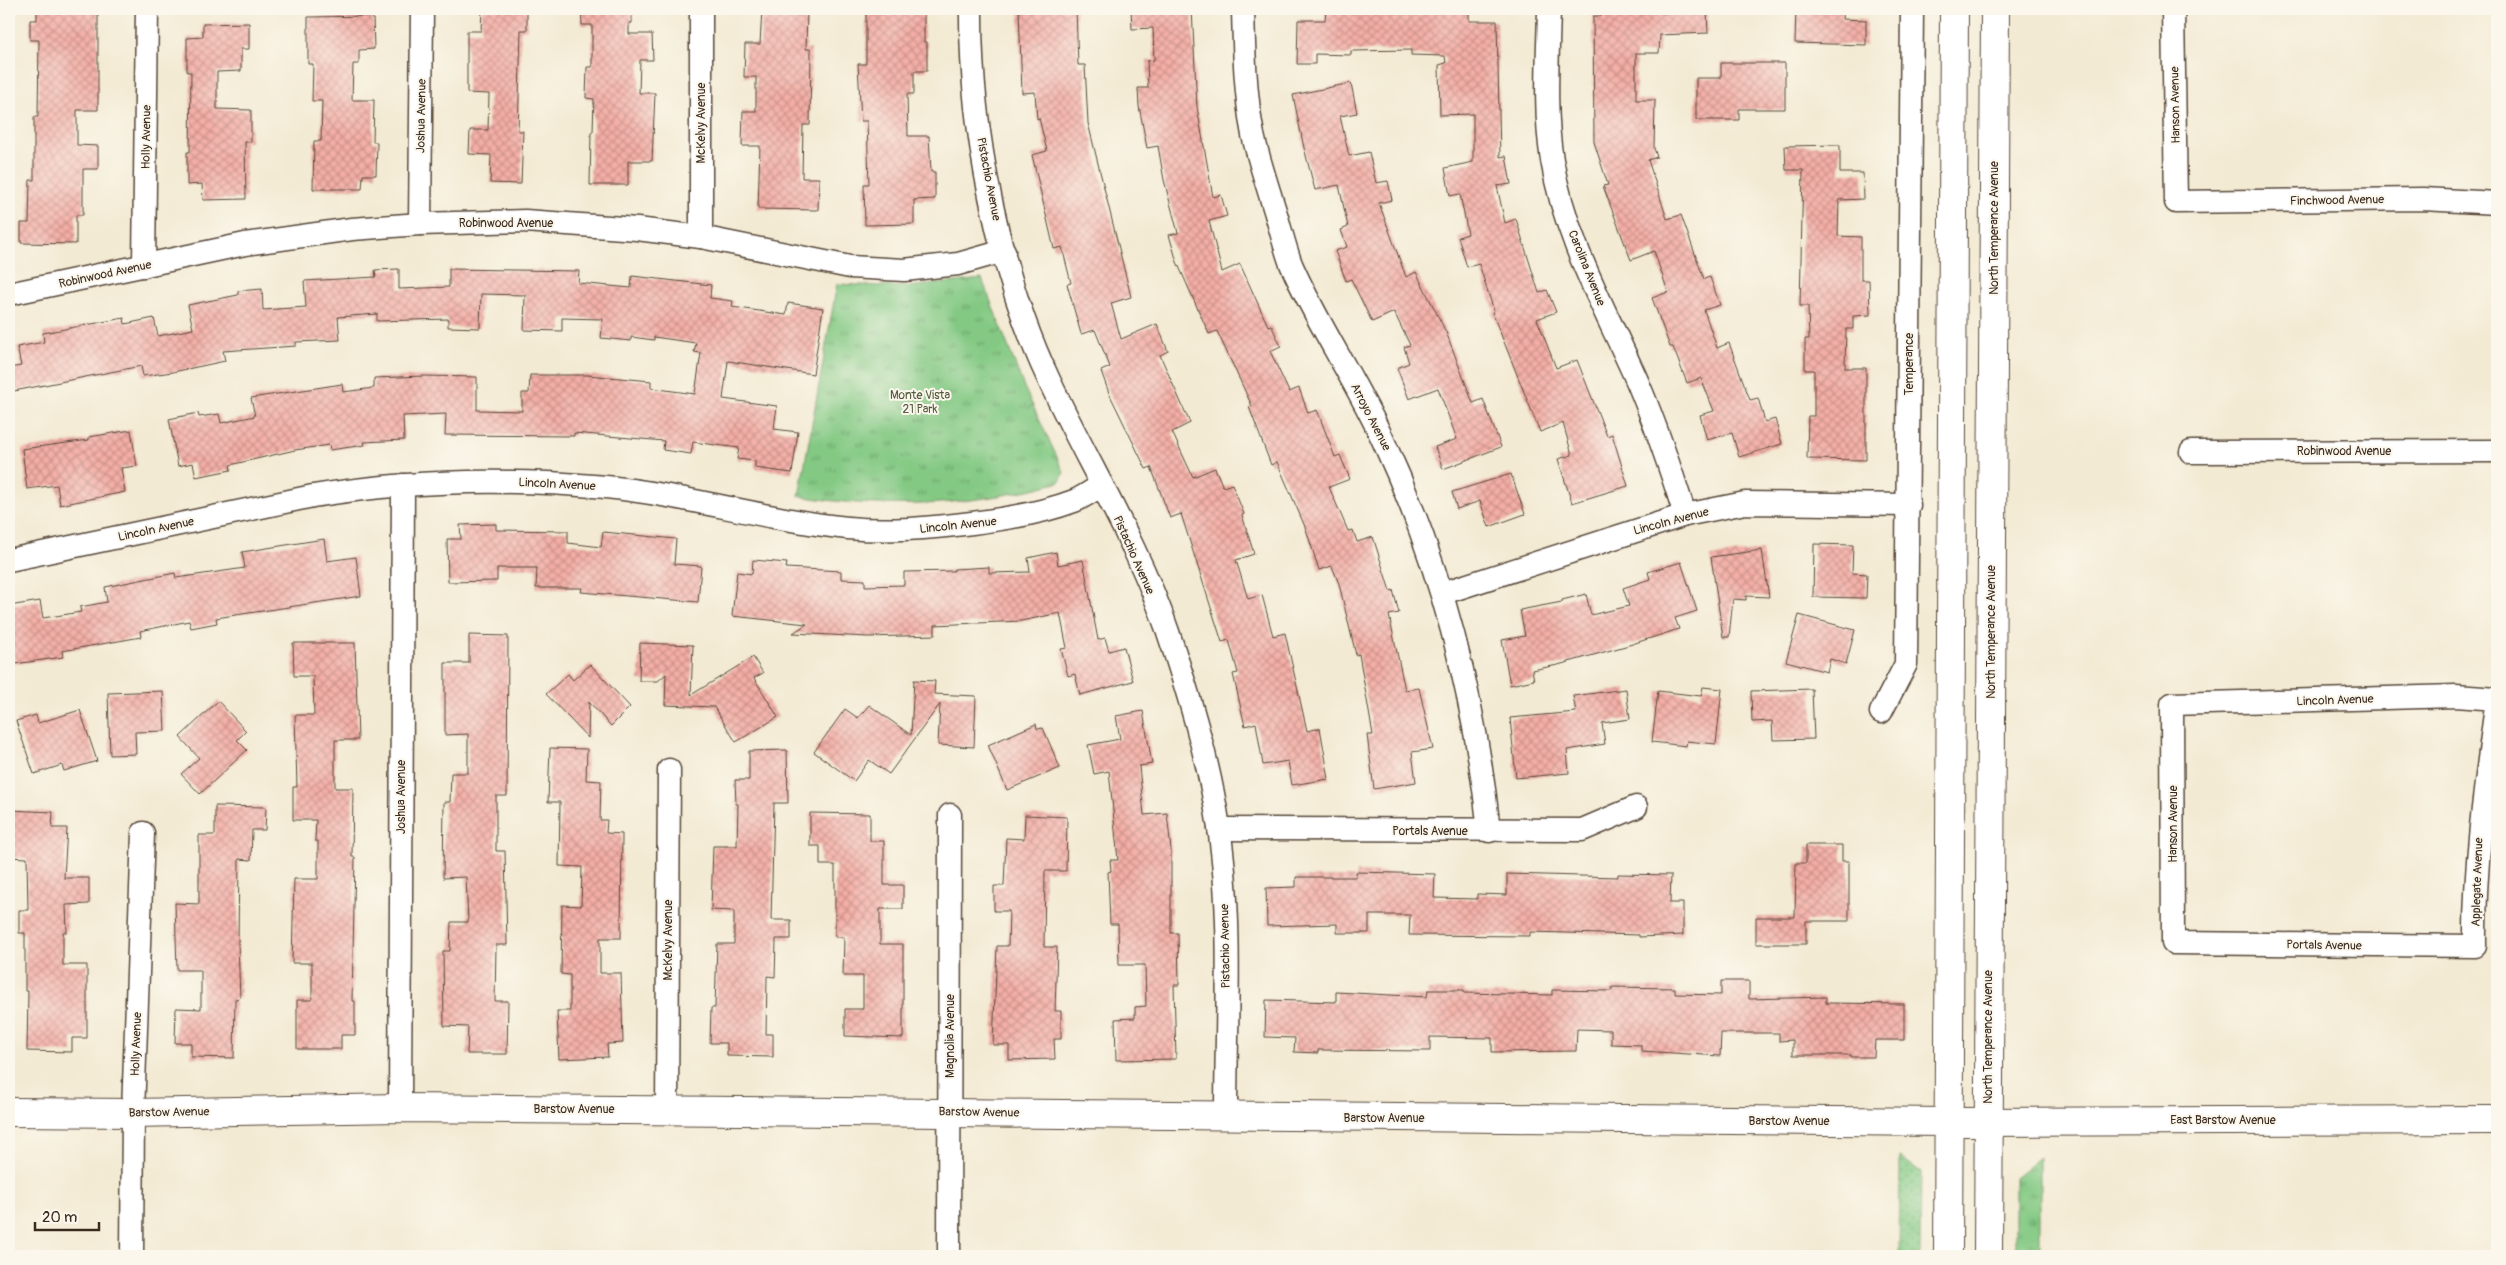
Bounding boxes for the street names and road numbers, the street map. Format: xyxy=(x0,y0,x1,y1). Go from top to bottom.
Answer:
street label: Hanson Avenue xyxy=(2167,66,2184,144)
street label: Joshua Avenue xyxy=(413,79,430,153)
street label: McKelvy Avenue xyxy=(694,83,709,163)
street label: Holly Avenue xyxy=(138,105,155,169)
street label: Pistachio Avenue xyxy=(973,136,1004,222)
street label: North Temperance Avenue xyxy=(1987,161,2002,295)
street label: Finchwood Avenue xyxy=(2290,192,2384,209)
street label: Robinwood Avenue xyxy=(459,216,553,231)
street label: Carolina Avenue xyxy=(1565,228,1609,308)
street label: Robinwood Avenue xyxy=(57,257,153,292)
street label: Temperance xyxy=(1902,333,1917,395)
street label: Arroyo Avenue xyxy=(1347,381,1394,454)
street label: Robinwood Avenue xyxy=(2297,444,2391,459)
street label: Lincoln Avenue xyxy=(518,475,596,494)
street label: Lincoln Avenue xyxy=(1632,504,1710,539)
street label: Lincoln Avenue xyxy=(117,514,196,545)
street label: Lincoln Avenue xyxy=(919,514,997,537)
street label: Pistachio Avenue xyxy=(1110,514,1158,597)
street label: North Temperance Avenue xyxy=(1984,565,1999,699)
street label: Lincoln Avenue xyxy=(2296,692,2374,709)
street label: Joshua Avenue xyxy=(394,760,409,834)
street label: Hanson Avenue xyxy=(2166,785,2181,863)
street label: Portals Avenue xyxy=(1392,824,1468,839)
street label: Applegate Avenue xyxy=(2468,837,2487,927)
street label: McKelvy Avenue xyxy=(661,900,676,980)
street label: Pistachio Avenue xyxy=(1217,904,1234,988)
street label: Portals Avenue xyxy=(2286,937,2362,954)
street label: North Temperance Avenue xyxy=(1981,970,1996,1104)
street label: Magnolia Avenue xyxy=(943,994,958,1078)
street label: Holly Avenue xyxy=(128,1012,145,1076)
street label: Barstow Avenue xyxy=(534,1102,614,1117)
street label: Barstow Avenue xyxy=(128,1104,210,1121)
street label: Barstow Avenue xyxy=(938,1104,1020,1121)
street label: Barstow Avenue xyxy=(1344,1111,1424,1126)
street label: East Barstow Avenue xyxy=(2170,1113,2276,1128)
street label: Barstow Avenue xyxy=(1749,1114,1829,1129)

